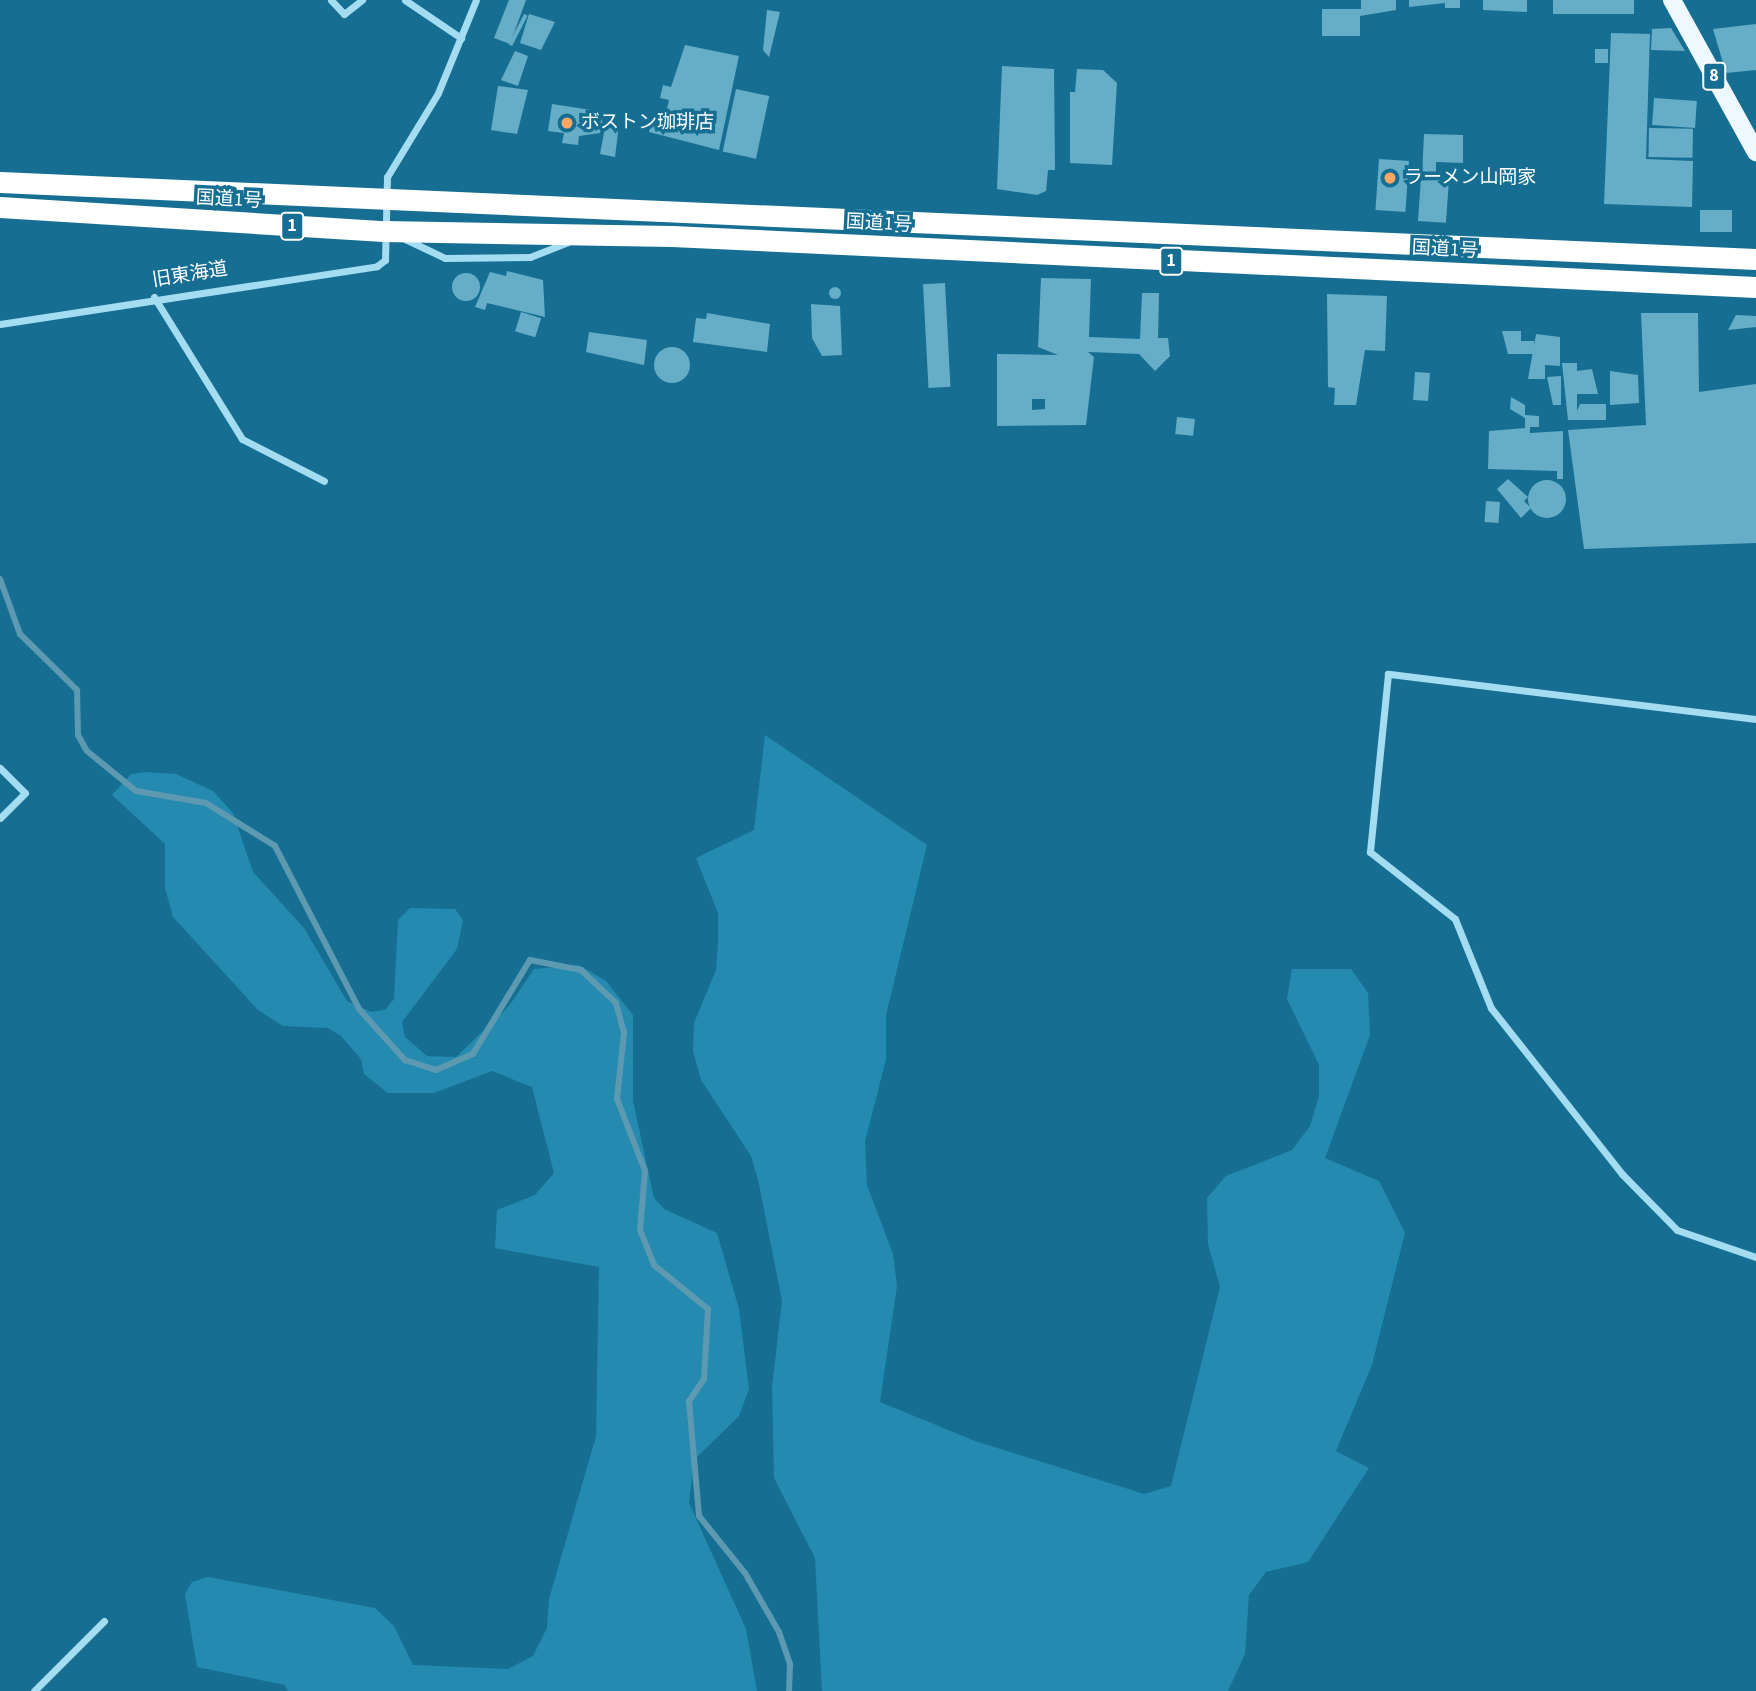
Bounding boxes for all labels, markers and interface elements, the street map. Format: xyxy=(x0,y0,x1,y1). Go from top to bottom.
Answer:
road number: 8 xyxy=(1702,62,1726,90)
place label: ボストン珈琲店 xyxy=(581,112,714,134)
marker: ボストン珈琲店 xyxy=(559,115,575,131)
place label: ラーメン山岡家 xyxy=(1404,167,1537,189)
marker: ラーメン山岡家 xyxy=(1382,170,1398,186)
street label: 国道1号 xyxy=(195,187,263,213)
road number: 1 xyxy=(280,211,304,240)
street label: 国道1号 xyxy=(845,211,913,237)
street label: 国道1号 xyxy=(1411,237,1479,263)
road number: 1 xyxy=(1159,246,1183,276)
street label: 旧東海道 xyxy=(151,258,229,292)

